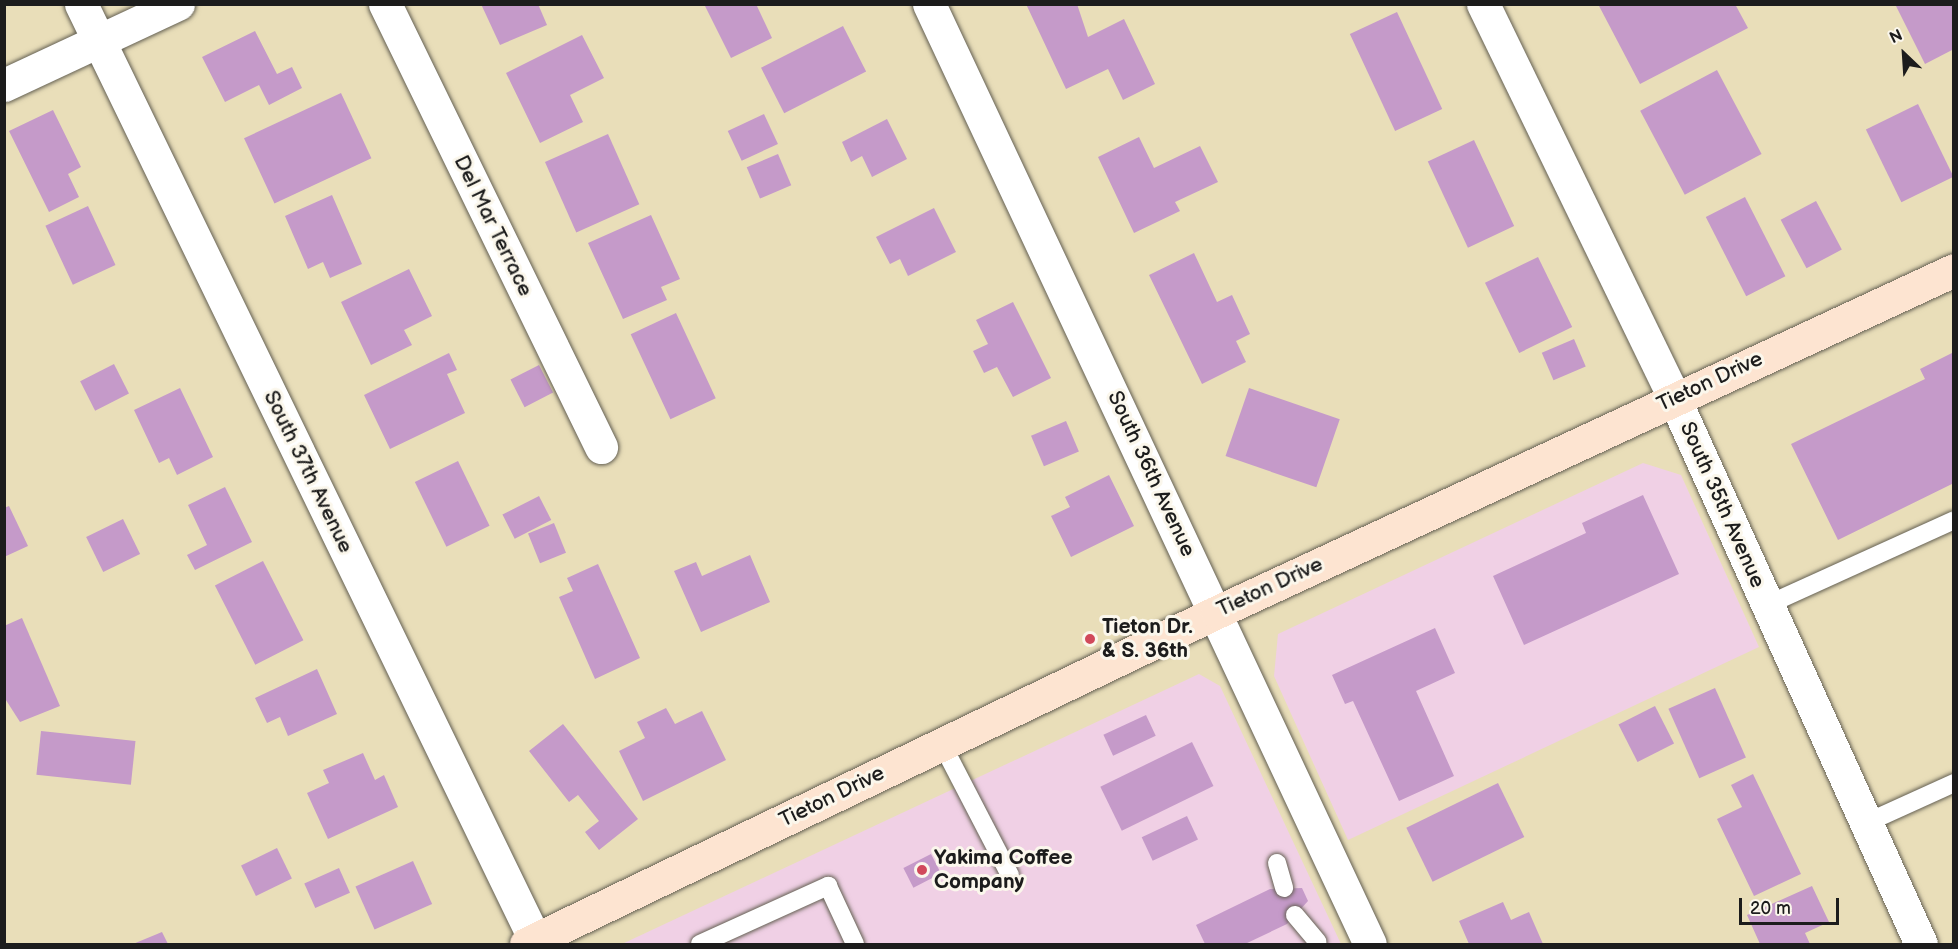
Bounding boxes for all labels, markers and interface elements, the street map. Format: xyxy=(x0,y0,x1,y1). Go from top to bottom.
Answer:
north arrow xyxy=(1874,24,1934,84)
text: N xyxy=(1887,26,1906,48)
street label: Del Mar Terrace xyxy=(448,151,538,301)
street label: Tieton Drive xyxy=(1653,347,1767,417)
street label: South 37th Avenue xyxy=(258,387,358,557)
street label: South 36th Avenue xyxy=(1102,387,1200,561)
street label: South 35th Avenue xyxy=(1674,418,1770,592)
street label: Tieton Drive xyxy=(1213,552,1327,622)
place label: Tieton Dr. & S. 36th xyxy=(1102,614,1193,664)
marker: Tieton Dr. & S. 36th xyxy=(1083,632,1097,646)
street label: Tieton Drive xyxy=(775,761,889,833)
place label: Yakima Coffee Company xyxy=(934,845,1073,895)
marker: Yakima Coffee Company xyxy=(915,863,929,877)
scale bar xyxy=(1742,886,1842,924)
text: 20 m xyxy=(1750,898,1791,919)

